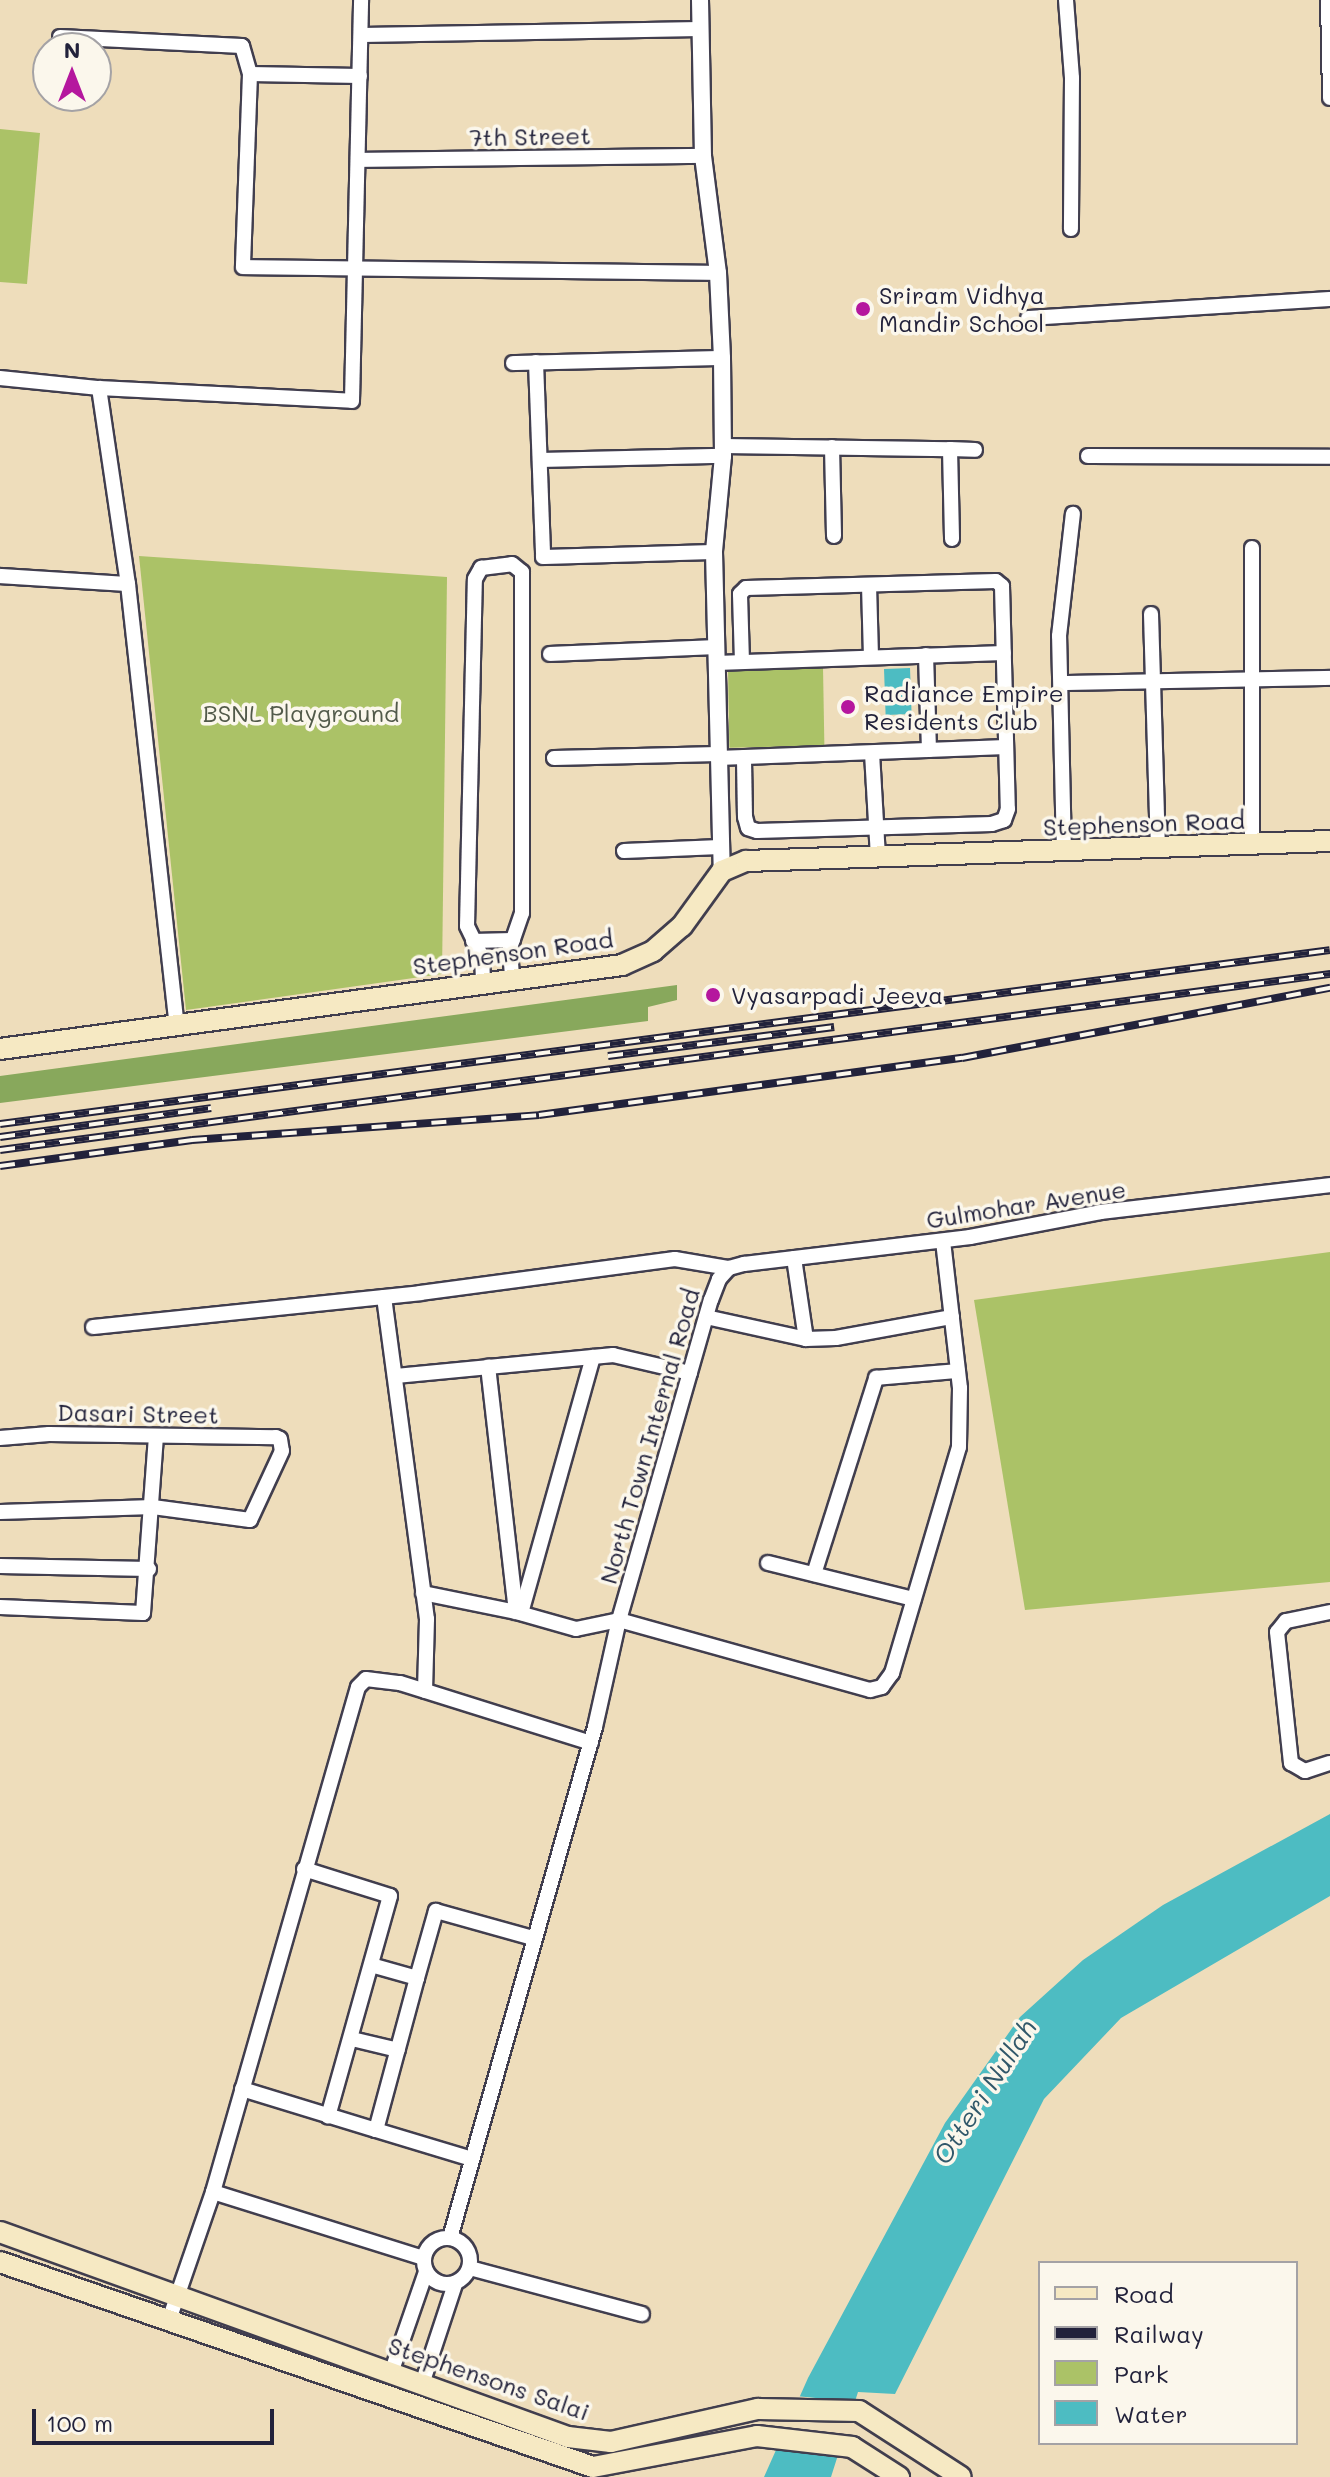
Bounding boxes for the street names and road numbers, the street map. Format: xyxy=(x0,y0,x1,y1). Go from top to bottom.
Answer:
street label: 7th Street xyxy=(469,121,591,151)
street label: Stephenson Road xyxy=(1043,805,1245,841)
street label: Stephenson Road xyxy=(411,924,615,980)
street label: Gulmohar Avenue xyxy=(924,1174,1128,1234)
street label: North Town Internal Road xyxy=(593,1285,705,1587)
street label: Dasari Street xyxy=(57,1397,219,1429)
street label: Stephensons Salai xyxy=(385,2330,593,2426)

